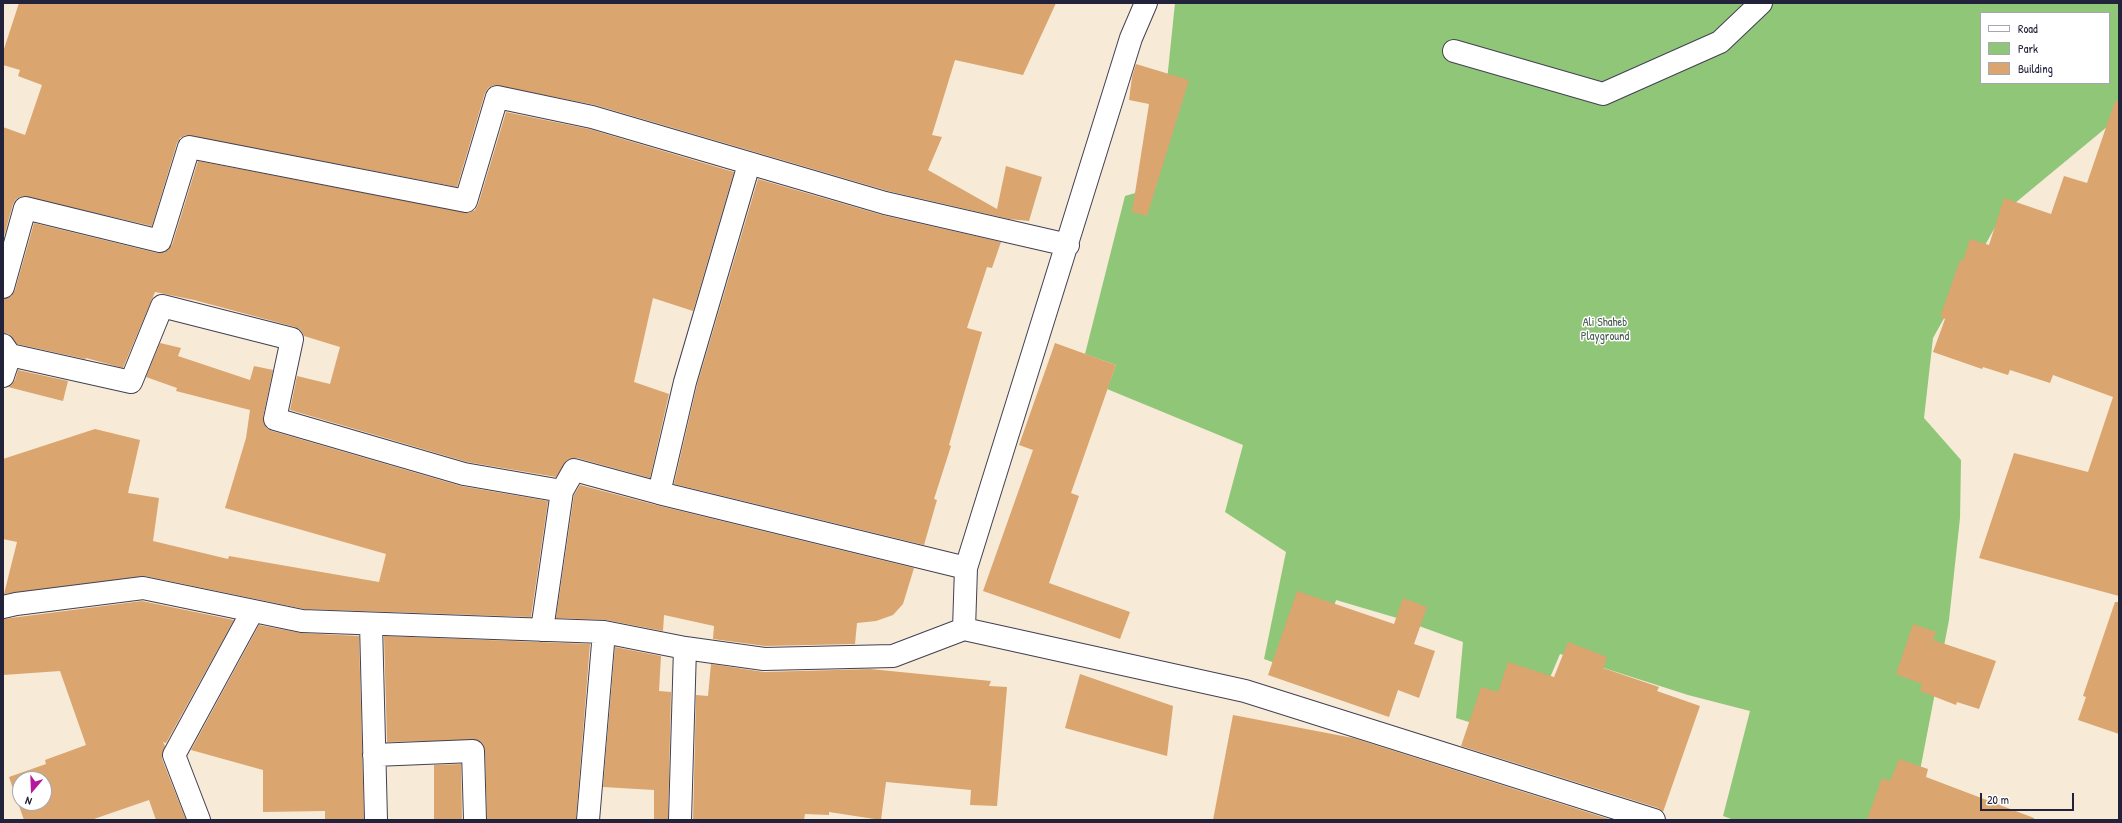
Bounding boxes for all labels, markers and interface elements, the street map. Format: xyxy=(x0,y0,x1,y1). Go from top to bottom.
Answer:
legend xyxy=(1980,12,2110,84)
text: Road xyxy=(2018,20,2038,37)
text: Park xyxy=(2018,40,2038,57)
text: Building xyxy=(2018,60,2053,77)
park label: Ali Shaheb Playground xyxy=(1581,316,1629,344)
north arrow xyxy=(12,771,52,811)
scale bar xyxy=(1982,785,2076,811)
text: 20 m xyxy=(1987,791,2009,808)
text: N xyxy=(23,794,33,809)

